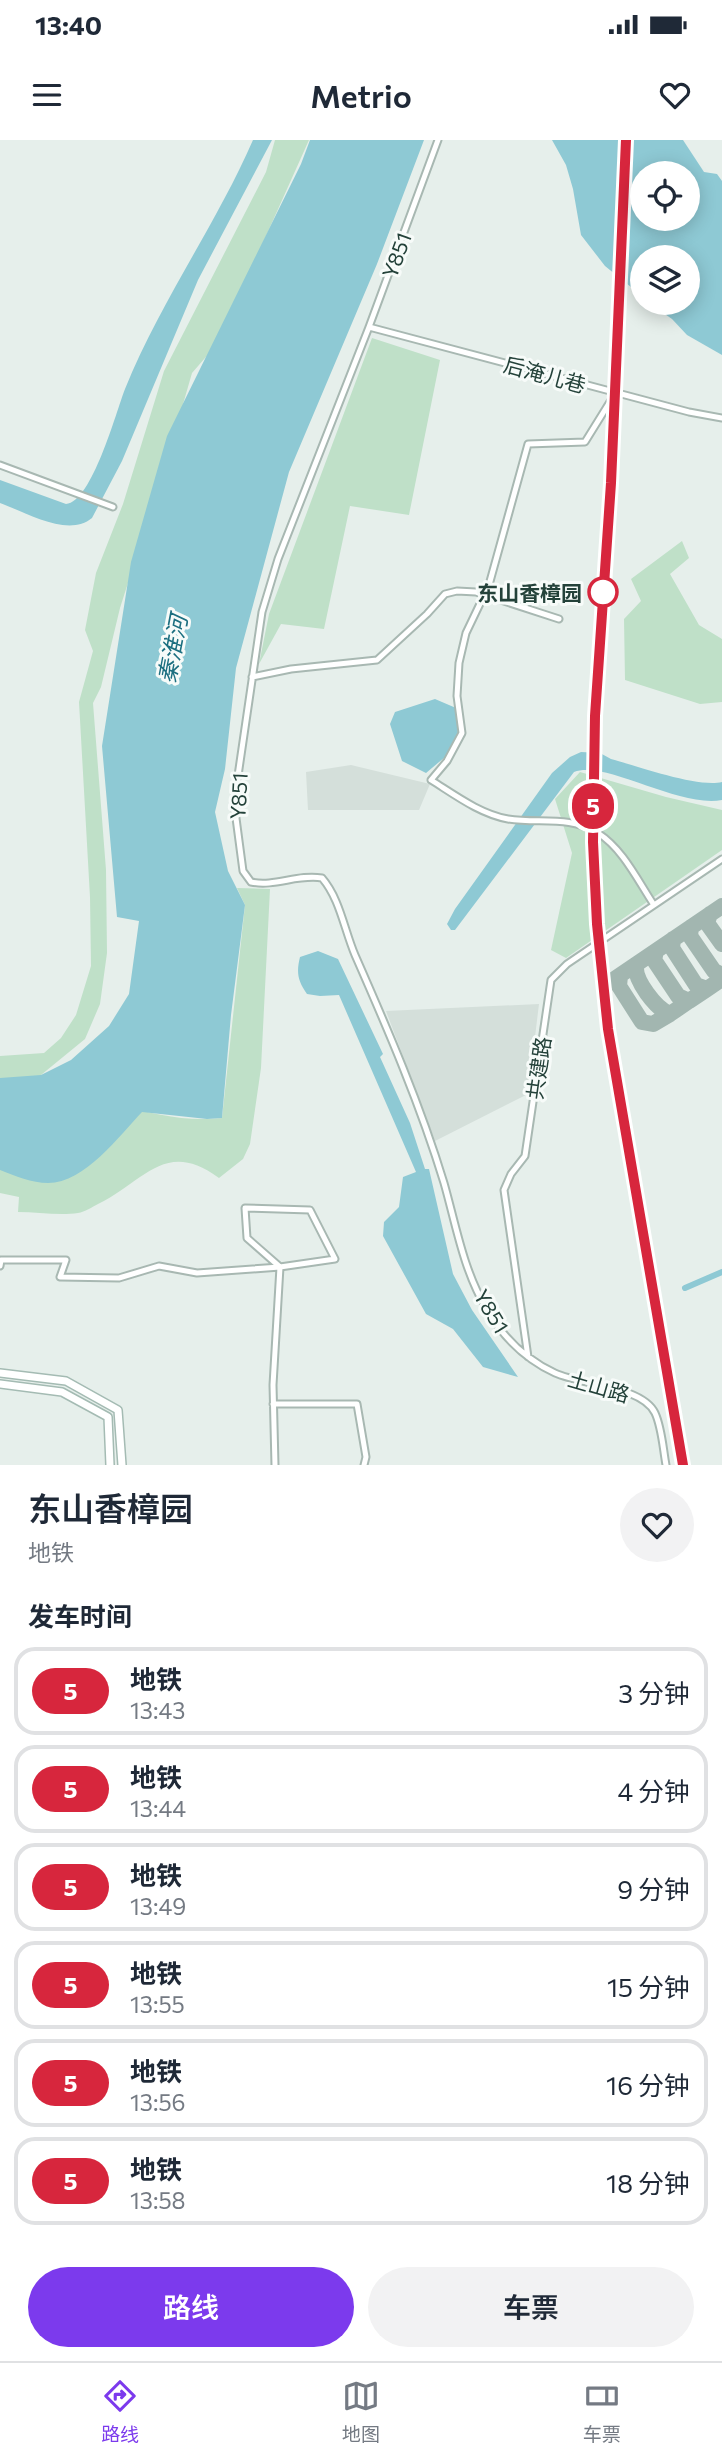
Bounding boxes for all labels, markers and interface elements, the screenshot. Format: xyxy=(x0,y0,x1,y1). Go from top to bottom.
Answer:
text: 13:40 xyxy=(35,9,102,40)
text: Metrio xyxy=(310,75,412,115)
icon: menu xyxy=(28,76,66,114)
icon: heart xyxy=(656,76,694,114)
map controls xyxy=(630,161,700,315)
button: locate xyxy=(630,161,700,231)
street label: Y851 xyxy=(376,229,416,281)
button: layers xyxy=(630,245,700,315)
street label: 后淹儿巷 xyxy=(501,351,589,397)
marker: 东山香樟园 xyxy=(588,577,618,607)
place label: 东山香樟园 xyxy=(477,580,582,605)
water label: 秦淮河 xyxy=(152,609,193,686)
street label: Y851 xyxy=(224,772,252,820)
line badge: 5 xyxy=(570,783,616,829)
text: 5 xyxy=(586,791,600,820)
street label: 共建路 xyxy=(521,1035,555,1101)
street label: Y851 xyxy=(469,1285,515,1337)
street label: 土山路 xyxy=(565,1365,633,1407)
text: 东山香樟园 xyxy=(28,1487,193,1528)
button: heart xyxy=(620,1488,694,1562)
text: 地铁 xyxy=(28,1538,74,1566)
text: 发车时间 xyxy=(28,1600,132,1631)
text: 地铁 xyxy=(130,1663,182,1694)
text: 5 xyxy=(64,1676,78,1705)
text: 3 分钟 xyxy=(618,1677,690,1708)
text: 13:43 xyxy=(130,1696,185,1724)
text: 地铁 xyxy=(130,1761,182,1792)
text: 5 xyxy=(64,1774,78,1803)
text: 4 分钟 xyxy=(617,1775,690,1806)
text: 13:44 xyxy=(130,1794,186,1822)
text: 地铁 xyxy=(130,1859,182,1890)
text: 5 xyxy=(64,1872,78,1901)
text: 9 分钟 xyxy=(617,1873,690,1904)
text: 13:49 xyxy=(130,1892,186,1920)
text: 地铁 xyxy=(130,1957,182,1988)
text: 5 xyxy=(64,1970,78,1999)
text: 15 分钟 xyxy=(607,1971,690,2002)
text: 13:55 xyxy=(130,1990,185,2018)
text: 地铁 xyxy=(130,2055,182,2086)
text: 5 xyxy=(64,2068,78,2097)
text: 16 分钟 xyxy=(606,2069,690,2100)
text: 13:56 xyxy=(130,2088,186,2116)
text: 地铁 xyxy=(130,2153,182,2184)
text: 5 xyxy=(64,2166,78,2195)
text: 18 分钟 xyxy=(606,2167,690,2198)
text: 13:58 xyxy=(130,2186,186,2214)
button: 路线 xyxy=(28,2267,354,2347)
button: 车票 xyxy=(368,2267,694,2347)
tab: 路线 xyxy=(101,2377,139,2446)
tab: 地图 xyxy=(342,2377,380,2446)
tab: 车票 xyxy=(583,2377,621,2446)

